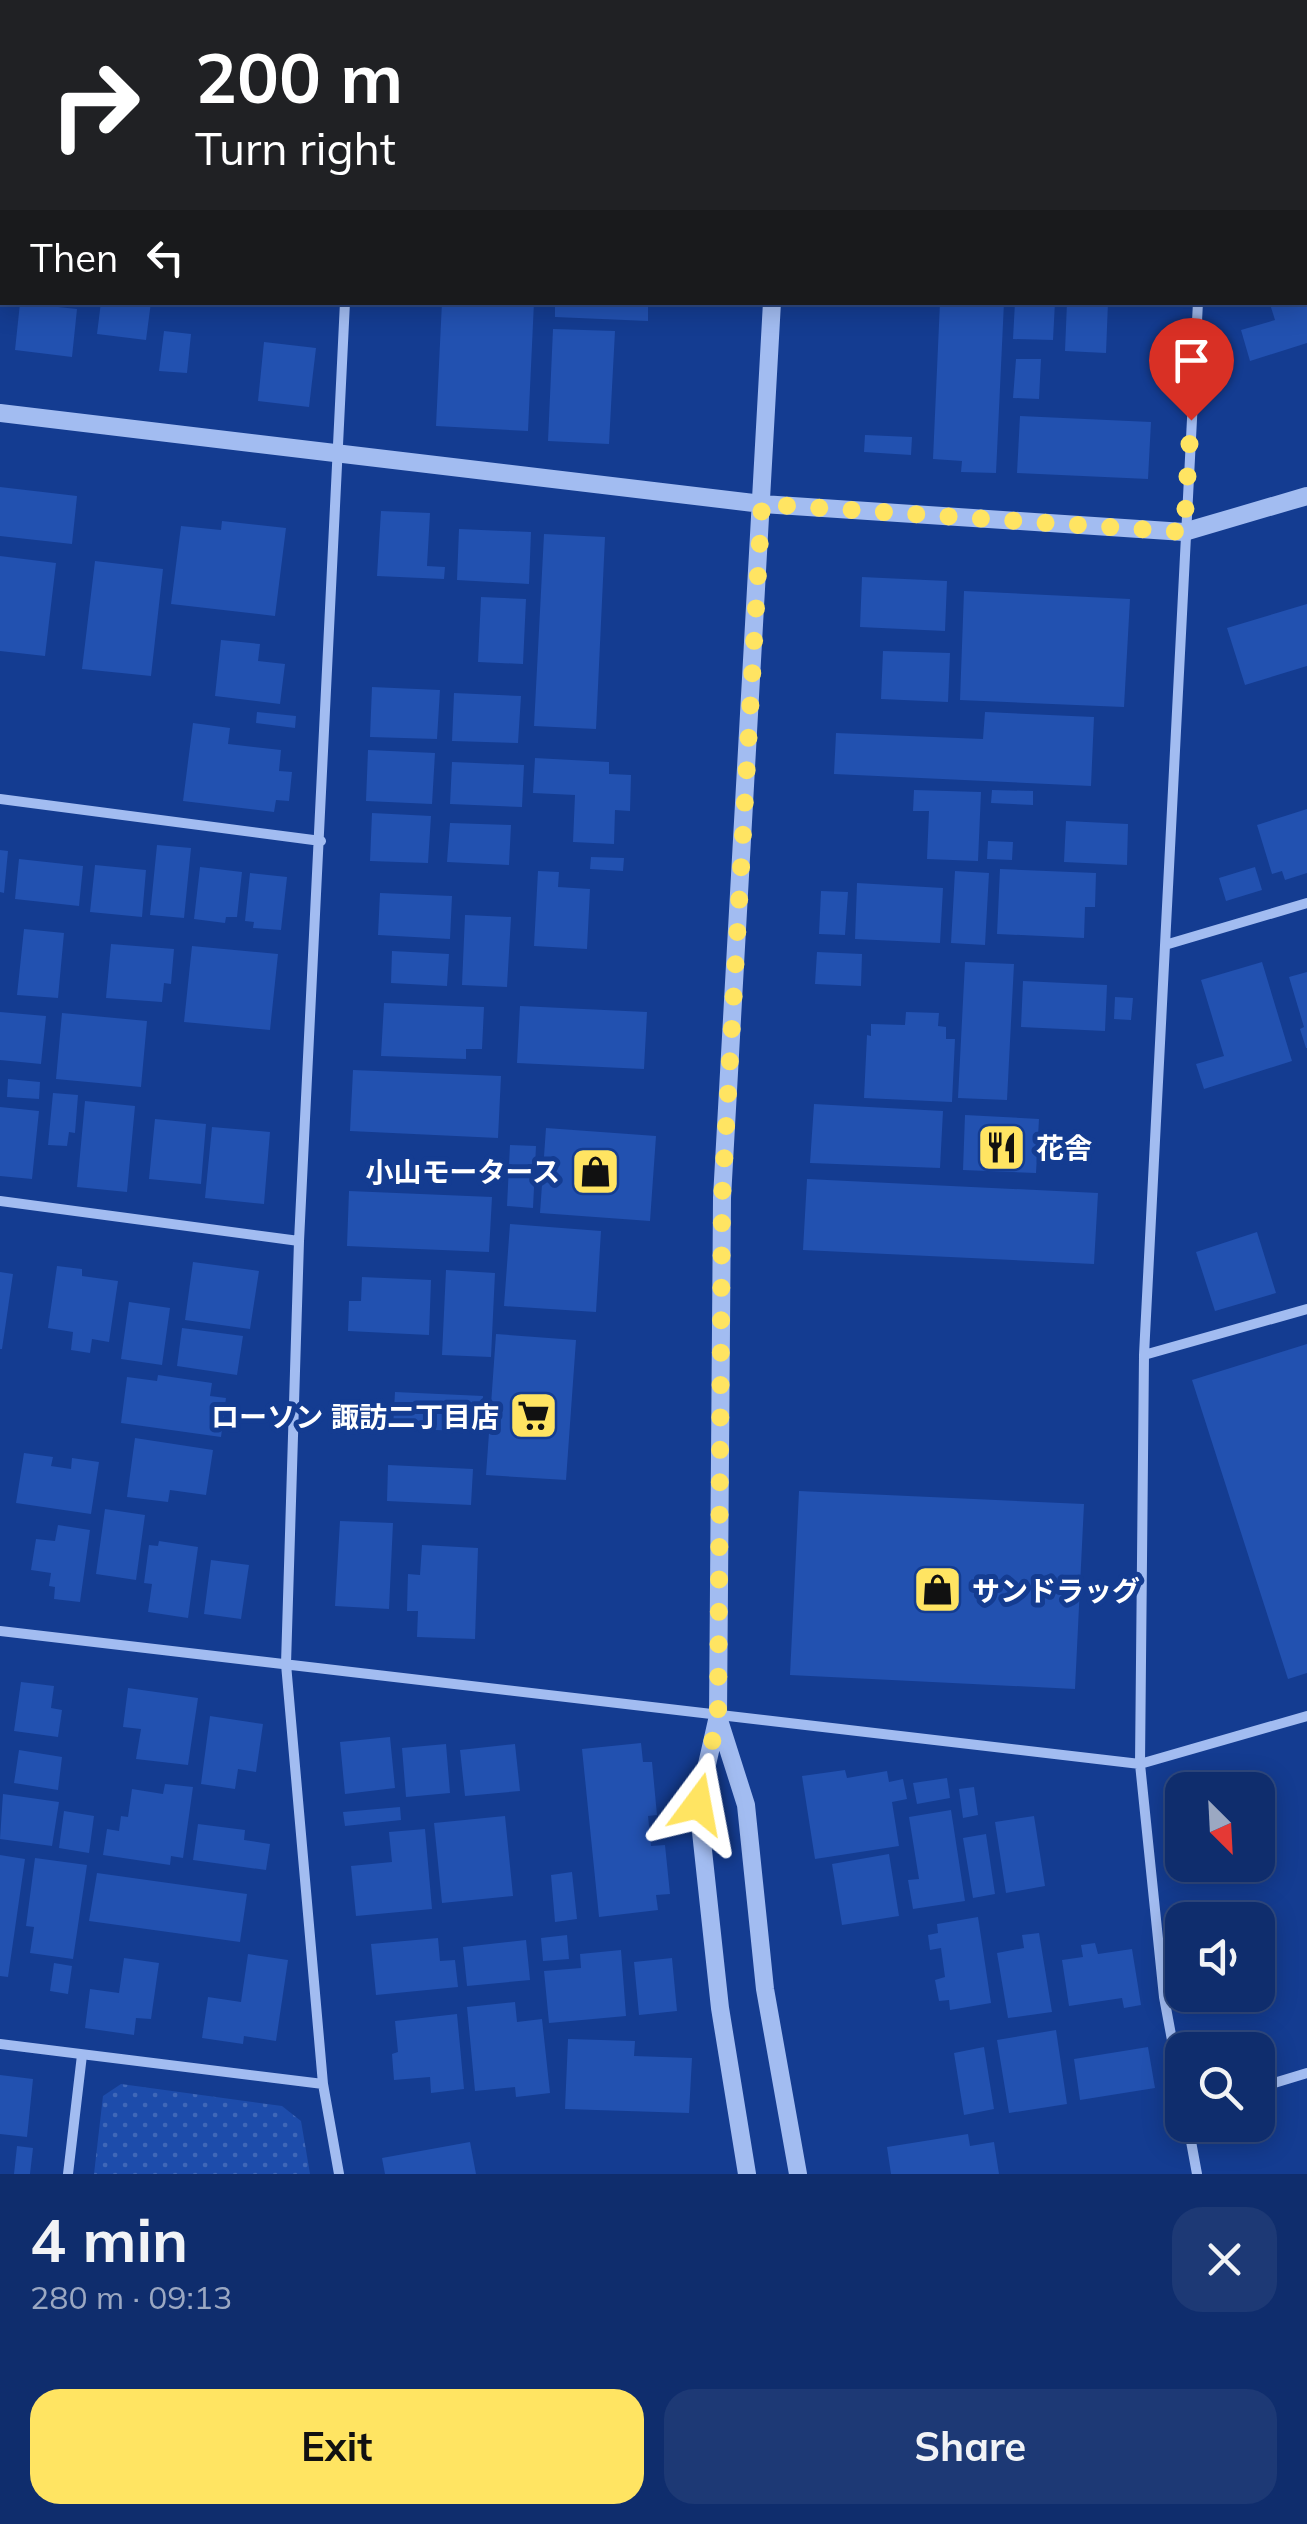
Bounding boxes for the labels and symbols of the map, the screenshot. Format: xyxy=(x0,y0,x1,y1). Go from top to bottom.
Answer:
pin xyxy=(1149,318,1234,421)
restaurant icon: 花舎 xyxy=(975,1121,1027,1173)
place label: 花舎 xyxy=(1036,1130,1092,1165)
shop icon: 小山モータース xyxy=(569,1145,621,1197)
place label: 小山モータース xyxy=(365,1154,560,1189)
supermarket icon: ローソン 諏訪二丁目店 xyxy=(508,1390,560,1442)
place label: ローソン 諏訪二丁目店 xyxy=(211,1399,499,1434)
shop icon: サンドラッグ xyxy=(911,1564,963,1616)
place label: サンドラッグ xyxy=(972,1573,1140,1608)
position arrow xyxy=(646,1752,750,1856)
north arrow xyxy=(1165,1772,1275,1882)

